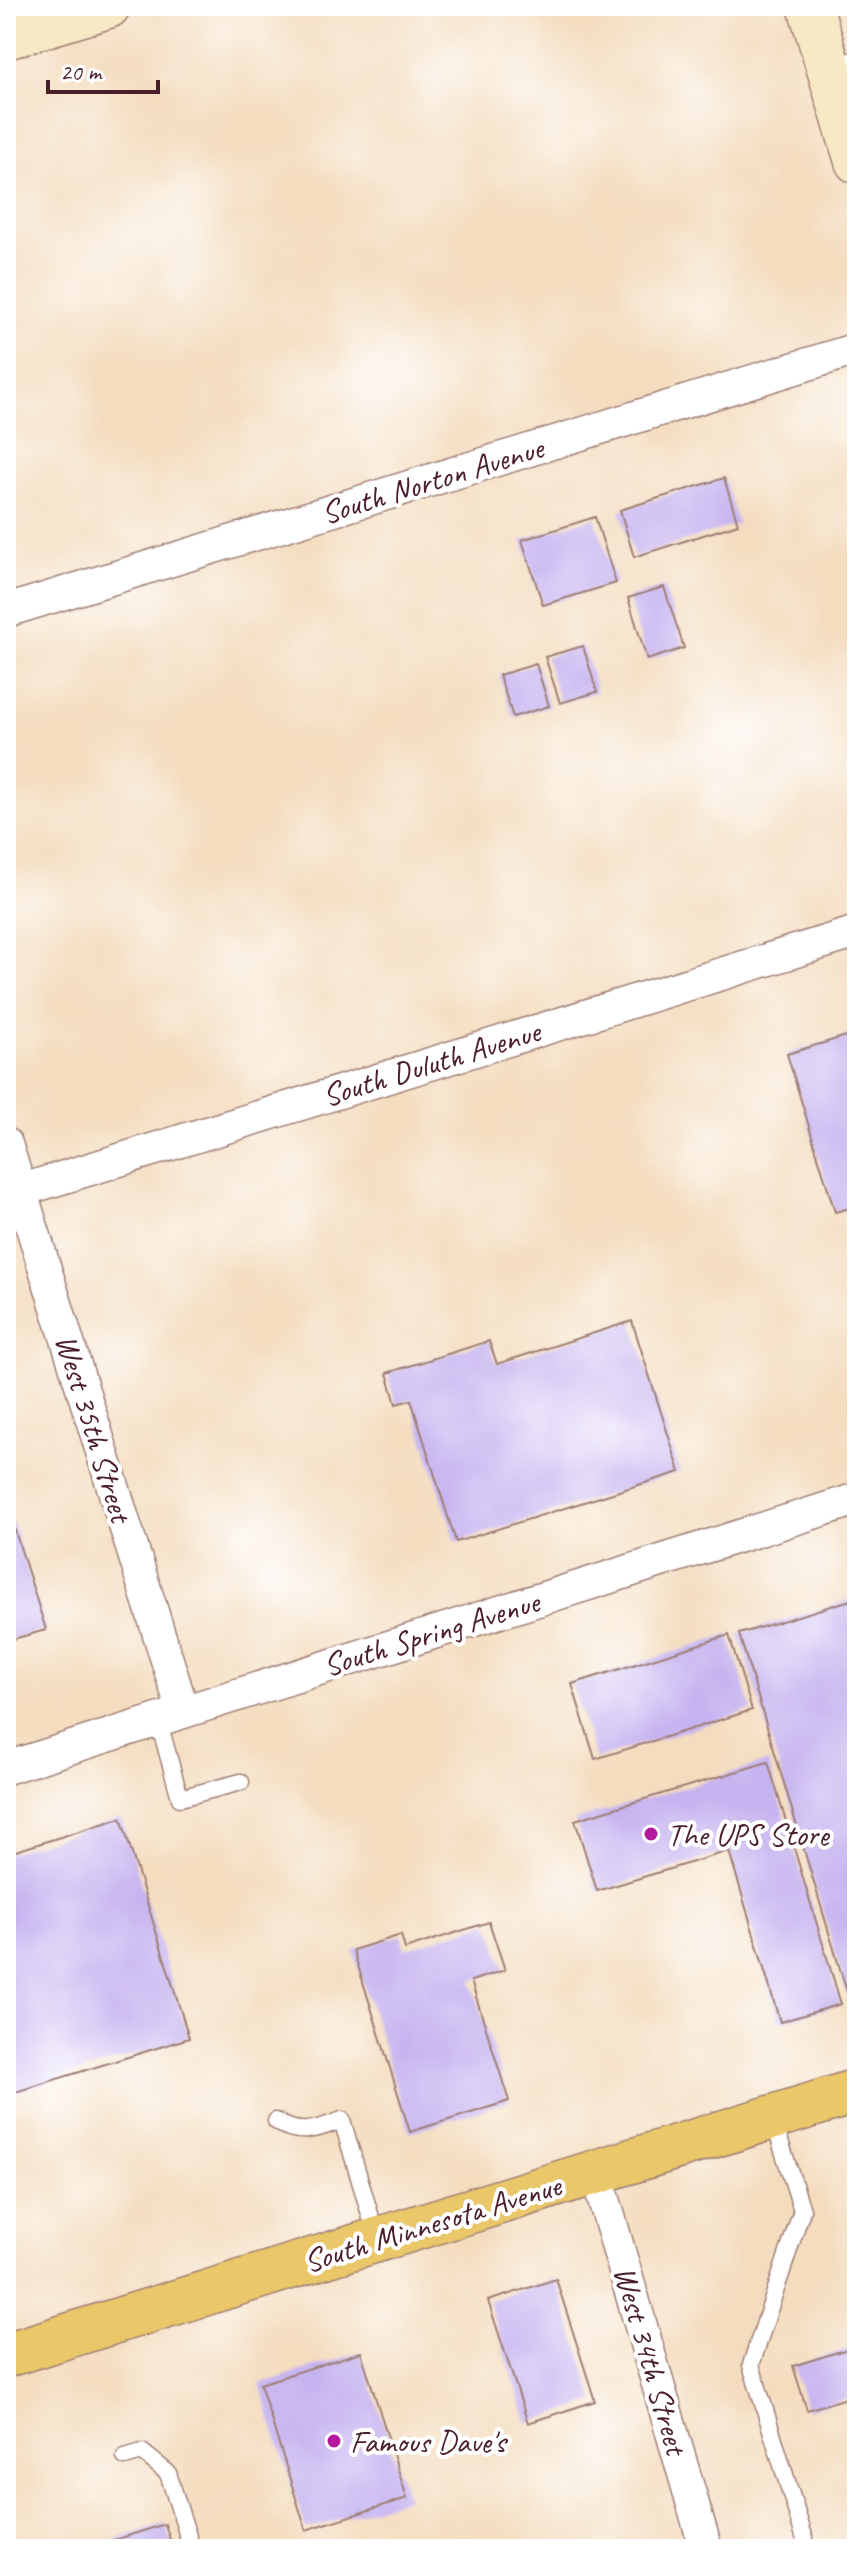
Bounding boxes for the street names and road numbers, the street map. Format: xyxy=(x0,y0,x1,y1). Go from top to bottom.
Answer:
street label: South Norton Avenue xyxy=(316,427,551,534)
street label: South Duluth Avenue xyxy=(317,1010,547,1116)
street label: West 35th Street xyxy=(46,1330,142,1530)
street label: South Spring Avenue xyxy=(318,1580,547,1686)
street label: South Minnesota Avenue xyxy=(299,2164,568,2282)
street label: West 34th Street xyxy=(604,2261,698,2462)

